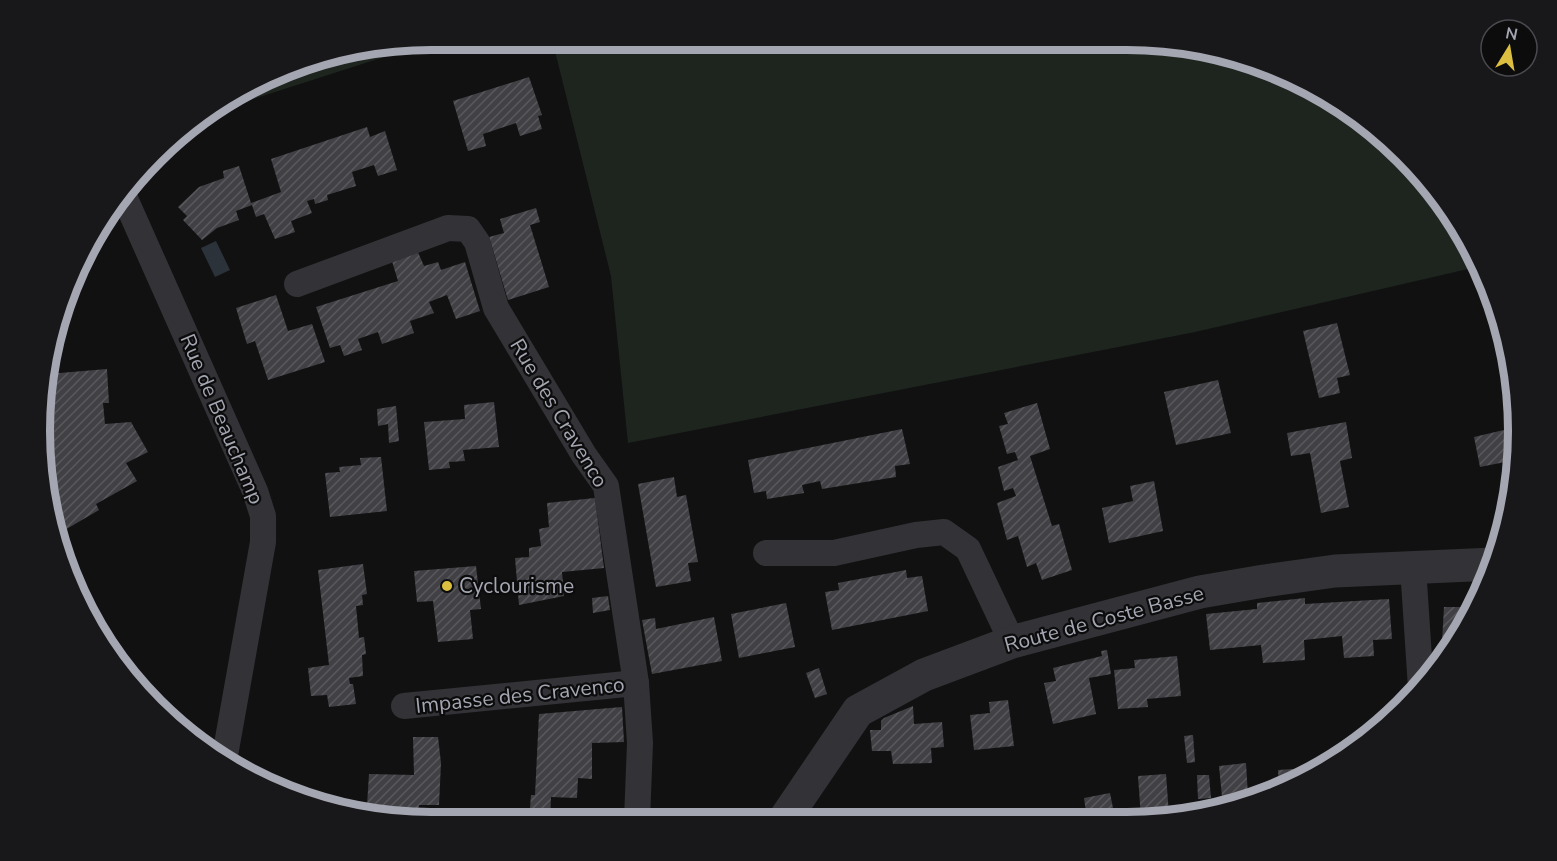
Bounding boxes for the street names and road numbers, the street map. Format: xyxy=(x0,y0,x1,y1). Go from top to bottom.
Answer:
street label: Rue de Beauchamp xyxy=(173,330,271,508)
street label: Rue des Cravenco xyxy=(504,333,614,493)
street label: Route de Coste Basse xyxy=(1001,579,1207,659)
street label: Impasse des Cravenco xyxy=(414,670,626,720)

